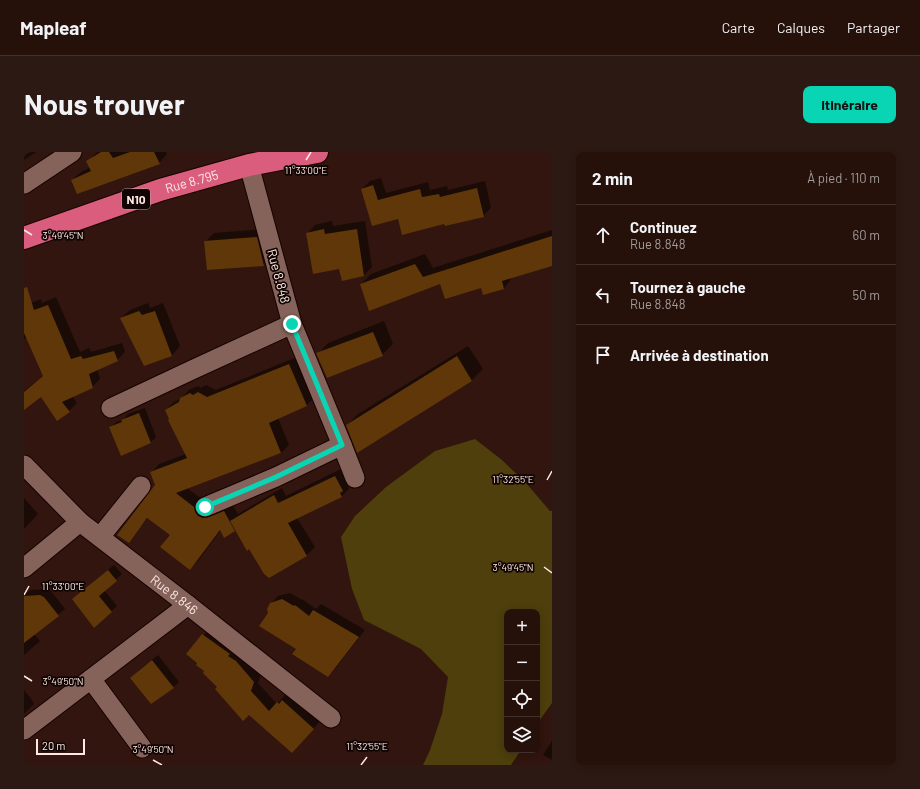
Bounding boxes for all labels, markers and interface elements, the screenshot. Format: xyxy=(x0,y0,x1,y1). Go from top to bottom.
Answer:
text: Mapleaf xyxy=(20,16,87,39)
text: Carte xyxy=(722,19,755,36)
text: Calques xyxy=(777,19,825,36)
text: Partager xyxy=(847,19,900,36)
button: Itinéraire xyxy=(803,86,896,123)
text: Nous trouver xyxy=(24,87,185,121)
text: 11°33'00"E xyxy=(285,164,327,176)
street label: Rue 8.795 xyxy=(163,166,220,196)
text: 2 min xyxy=(592,168,633,188)
text: À pied · 110 m xyxy=(807,170,880,186)
road number: N10 xyxy=(122,189,150,209)
text: Continuez xyxy=(630,218,697,236)
icon: ahead xyxy=(592,224,614,246)
text: 60 m xyxy=(853,227,880,243)
text: 3°49'45"N xyxy=(43,229,83,241)
text: Rue 8.848 xyxy=(630,236,686,252)
street label: Rue 8.848 xyxy=(264,247,294,305)
text: Tournez à gauche xyxy=(630,278,746,296)
icon: left xyxy=(592,284,614,306)
text: 50 m xyxy=(853,287,880,303)
text: Rue 8.848 xyxy=(630,296,686,312)
route end xyxy=(283,315,301,333)
icon: arrive xyxy=(592,344,614,366)
text: Arrivée à destination xyxy=(630,346,769,364)
text: 11°32'55"E xyxy=(492,473,534,485)
route start xyxy=(196,498,214,516)
text: 3°49'45"N xyxy=(493,561,533,573)
street label: Rue 8.846 xyxy=(148,571,202,618)
text: 11°33'00"E xyxy=(42,580,84,592)
map controls xyxy=(504,609,540,753)
button: + xyxy=(504,609,540,645)
button: − xyxy=(504,645,540,681)
text: 3°49'50"N xyxy=(42,675,84,687)
button: locate xyxy=(504,681,540,717)
button: layers xyxy=(504,717,540,753)
scale bar xyxy=(36,737,85,756)
text: 20 m xyxy=(42,739,65,752)
text: 11°32'55"E xyxy=(346,740,388,752)
text: 3°49'50"N xyxy=(132,743,174,755)

